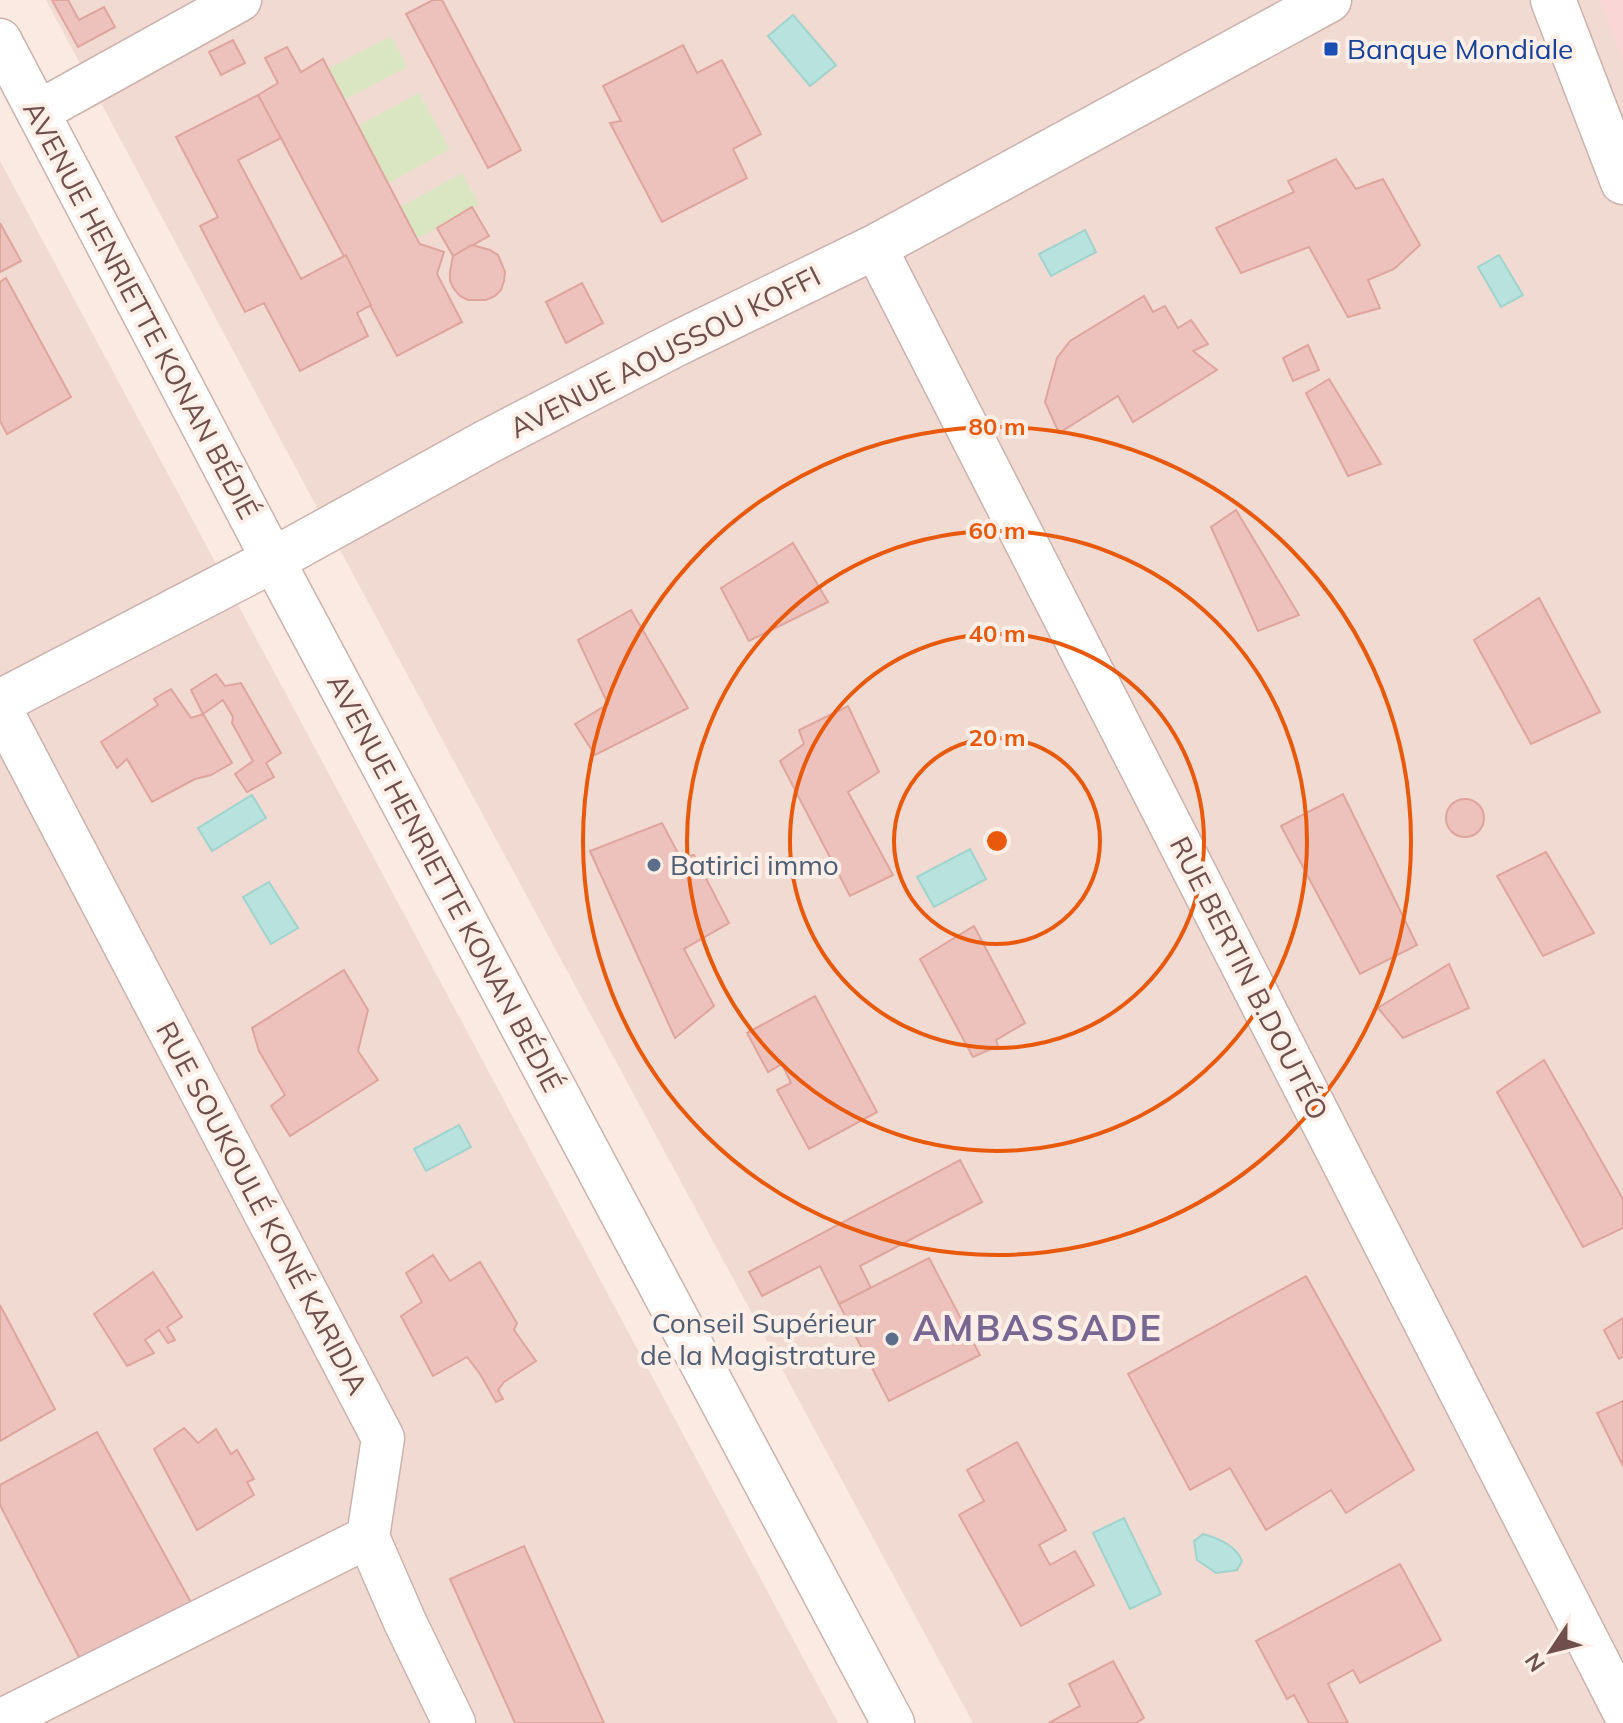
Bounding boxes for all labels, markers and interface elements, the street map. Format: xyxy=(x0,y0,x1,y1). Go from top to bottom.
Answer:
place label: Banque Mondiale xyxy=(1347,31,1573,66)
marker: Banque Mondiale xyxy=(1322,40,1340,58)
street label: AVENUE HENRIETTE KONAN BÉDIÉ xyxy=(16,95,267,525)
street label: AVENUE AOUSSOU KOFFI xyxy=(504,258,826,445)
text: 80 m xyxy=(969,411,1025,441)
text: 60 m xyxy=(969,515,1025,545)
text: 40 m xyxy=(969,618,1025,648)
street label: AVENUE HENRIETTE KONAN BÉDIÉ xyxy=(320,668,571,1098)
text: 20 m xyxy=(969,722,1025,752)
centre of rings xyxy=(983,827,1011,855)
street label: RUE BERTIN B.DOUTÉO xyxy=(1163,830,1336,1125)
place label: Batirici immo xyxy=(670,847,839,882)
marker: Batirici immo xyxy=(645,856,663,874)
street label: RUE SOUKOULÉ KONÉ KARIDIA xyxy=(149,1015,376,1401)
place label: Conseil Supérieur de la Magistrature xyxy=(640,1305,877,1372)
district label: AMBASSADE xyxy=(913,1305,1163,1350)
marker: Conseil Supérieur de la Magistrature xyxy=(883,1330,901,1348)
north arrow xyxy=(1511,1611,1591,1691)
text: N xyxy=(1518,1648,1551,1677)

